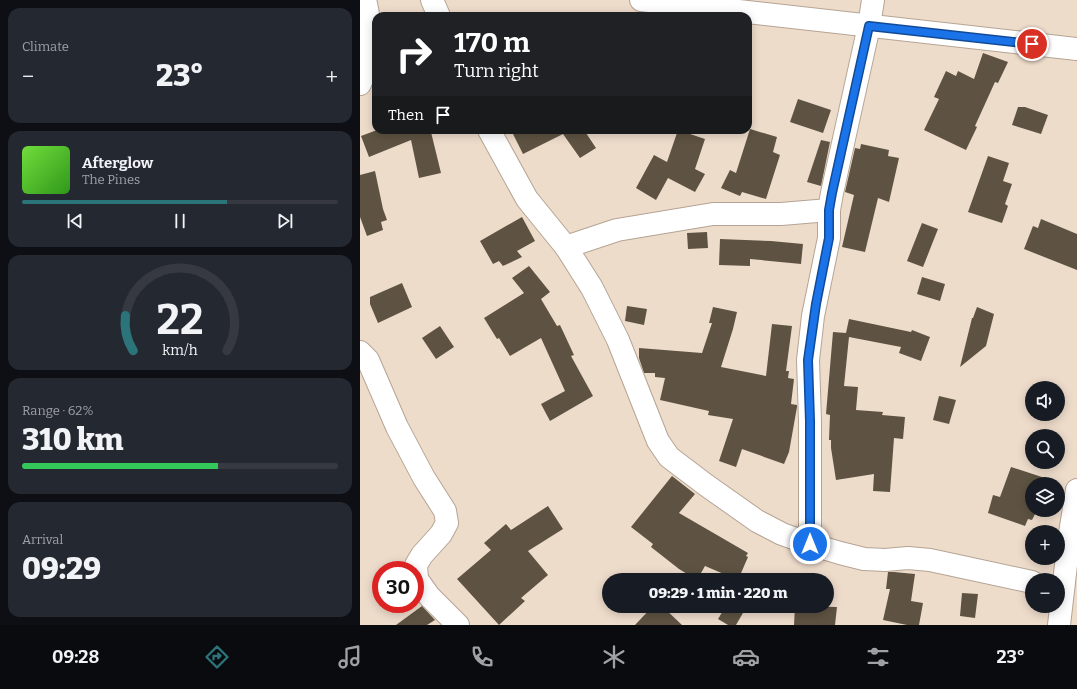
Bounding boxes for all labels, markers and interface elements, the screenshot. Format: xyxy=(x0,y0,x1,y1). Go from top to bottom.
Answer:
text: 170 m xyxy=(454,26,530,59)
pin xyxy=(1015,27,1049,61)
icon: right xyxy=(388,28,440,80)
icon: arrive xyxy=(1021,33,1043,55)
text: Climate xyxy=(22,39,69,54)
text: 23° xyxy=(156,58,204,94)
text: Turn right xyxy=(454,60,539,82)
text: − xyxy=(22,63,34,90)
text: + xyxy=(325,63,338,90)
icon: arrive xyxy=(432,104,454,126)
text: Then xyxy=(388,106,424,124)
text: Afterglow xyxy=(82,154,153,172)
text: The Pines xyxy=(82,172,140,187)
icon: previous xyxy=(64,210,86,232)
icon: pause xyxy=(169,210,191,232)
icon: next xyxy=(274,210,296,232)
text: 22 xyxy=(157,294,203,344)
text: km/h xyxy=(162,341,198,358)
map controls xyxy=(1025,381,1065,613)
button: sound xyxy=(1025,381,1065,421)
text: Range · 62% xyxy=(22,403,93,418)
text: 310 km xyxy=(22,422,123,458)
button: search xyxy=(1025,429,1065,469)
button: layers xyxy=(1025,477,1065,517)
position arrow xyxy=(789,523,831,565)
button: + xyxy=(1025,525,1065,565)
text: Arrival xyxy=(22,532,63,547)
text: 09:29 xyxy=(22,551,101,587)
speed limit sign: 30 xyxy=(372,561,424,613)
button: − xyxy=(1025,573,1065,613)
text: 09:29 · 1 min · 220 m xyxy=(649,584,787,602)
icon: directions xyxy=(203,643,231,671)
icon: music xyxy=(336,643,364,671)
icon: phone xyxy=(468,643,496,671)
icon: climate xyxy=(600,643,628,671)
icon: car xyxy=(732,643,760,671)
icon: filters xyxy=(864,643,892,671)
text: 09:28 xyxy=(52,646,99,668)
text: 23° xyxy=(996,646,1025,668)

